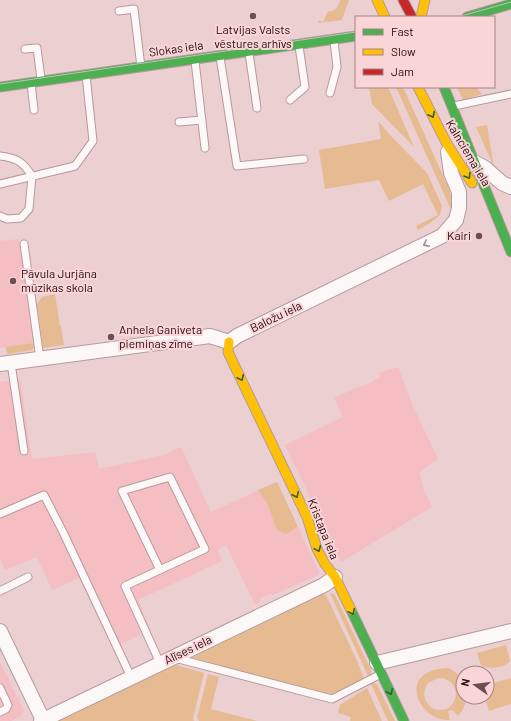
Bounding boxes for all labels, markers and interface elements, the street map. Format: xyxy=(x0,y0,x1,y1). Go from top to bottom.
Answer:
marker: Latvijas Valsts vēstures arhīvs xyxy=(248,11,258,21)
legend xyxy=(355,16,495,88)
place label: Latvijas Valsts vēstures arhīvs xyxy=(214,22,292,50)
text: Fast xyxy=(391,24,414,38)
street label: Slokas iela xyxy=(148,37,204,59)
text: Slow xyxy=(391,44,416,58)
text: Jam xyxy=(391,64,414,78)
one-way arrow xyxy=(427,111,435,119)
street label: Kalnciema iela xyxy=(444,117,494,188)
one-way arrow xyxy=(464,172,471,179)
place label: Kairi xyxy=(447,228,471,242)
marker: Kairi xyxy=(474,231,484,241)
one-way arrow xyxy=(423,239,431,247)
place label: Pāvula Jurjāna mūzikas skola xyxy=(21,266,97,294)
marker: Pāvula Jurjāna mūzikas skola xyxy=(8,276,18,286)
street label: Baložu iela xyxy=(248,298,304,335)
place label: Anhela Ganiveta piemiņas zīme xyxy=(119,322,202,350)
marker: Anhela Ganiveta piemiņas zīme xyxy=(106,332,116,342)
one-way arrow xyxy=(236,374,244,381)
one-way arrow xyxy=(292,491,299,499)
street label: Kristapa iela xyxy=(305,496,343,561)
one-way arrow xyxy=(313,545,321,552)
one-way arrow xyxy=(347,608,355,616)
street label: Alīses iela xyxy=(161,632,214,667)
north arrow xyxy=(455,665,495,705)
text: N xyxy=(458,677,472,688)
one-way arrow xyxy=(385,688,393,696)

